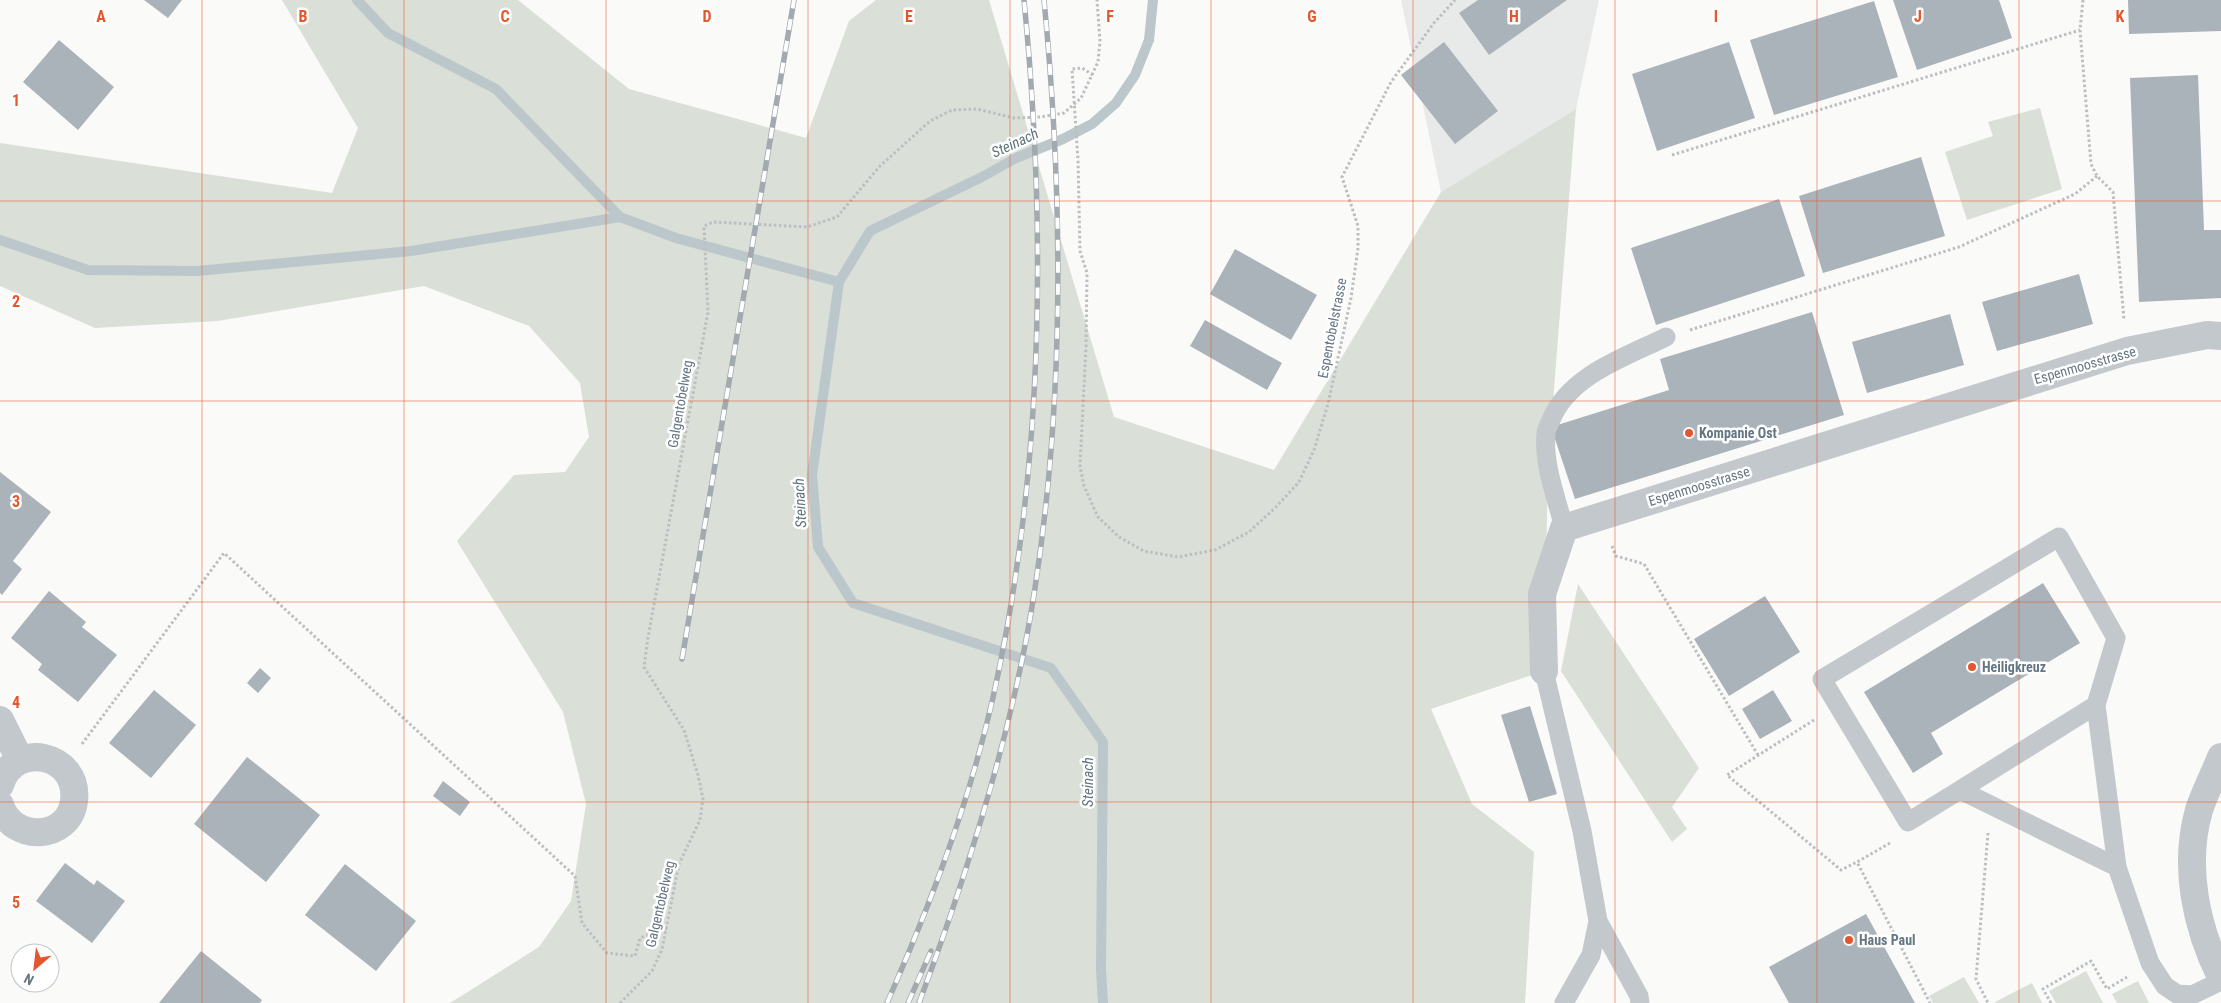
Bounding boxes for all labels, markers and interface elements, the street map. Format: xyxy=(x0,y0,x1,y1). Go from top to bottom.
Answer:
text: A xyxy=(96,7,106,26)
text: B xyxy=(299,7,308,26)
text: C xyxy=(500,7,510,26)
text: D xyxy=(702,7,712,26)
text: E xyxy=(905,7,913,26)
text: F xyxy=(1106,7,1114,26)
text: G xyxy=(1307,7,1317,26)
text: H xyxy=(1509,7,1519,26)
text: I xyxy=(1714,7,1718,26)
text: J xyxy=(1914,7,1922,26)
text: K xyxy=(2116,7,2125,26)
text: 1 xyxy=(12,91,20,110)
water label: Steinach xyxy=(989,124,1041,162)
street label: Espentobelstrasse xyxy=(1314,276,1350,380)
text: 2 xyxy=(12,292,20,311)
street label: Espenmoosstrasse xyxy=(2032,343,2138,387)
street label: Galgentobelweg xyxy=(664,359,696,449)
place label: Kompanie Ost xyxy=(1699,425,1777,441)
marker: Kompanie Ost xyxy=(1683,427,1695,439)
street label: Espenmoosstrasse xyxy=(1646,463,1752,509)
water label: Steinach xyxy=(790,478,810,528)
text: 3 xyxy=(12,492,20,511)
place label: Heiligkreuz xyxy=(1982,659,2046,675)
marker: Heiligkreuz xyxy=(1966,661,1978,673)
text: 4 xyxy=(12,693,20,712)
water label: Steinach xyxy=(1079,757,1097,807)
street label: Galgentobelweg xyxy=(642,859,678,949)
text: 5 xyxy=(12,893,20,912)
place label: Haus Paul xyxy=(1859,932,1916,948)
marker: Haus Paul xyxy=(1843,934,1855,946)
north arrow xyxy=(10,943,60,993)
text: N xyxy=(21,970,36,989)

